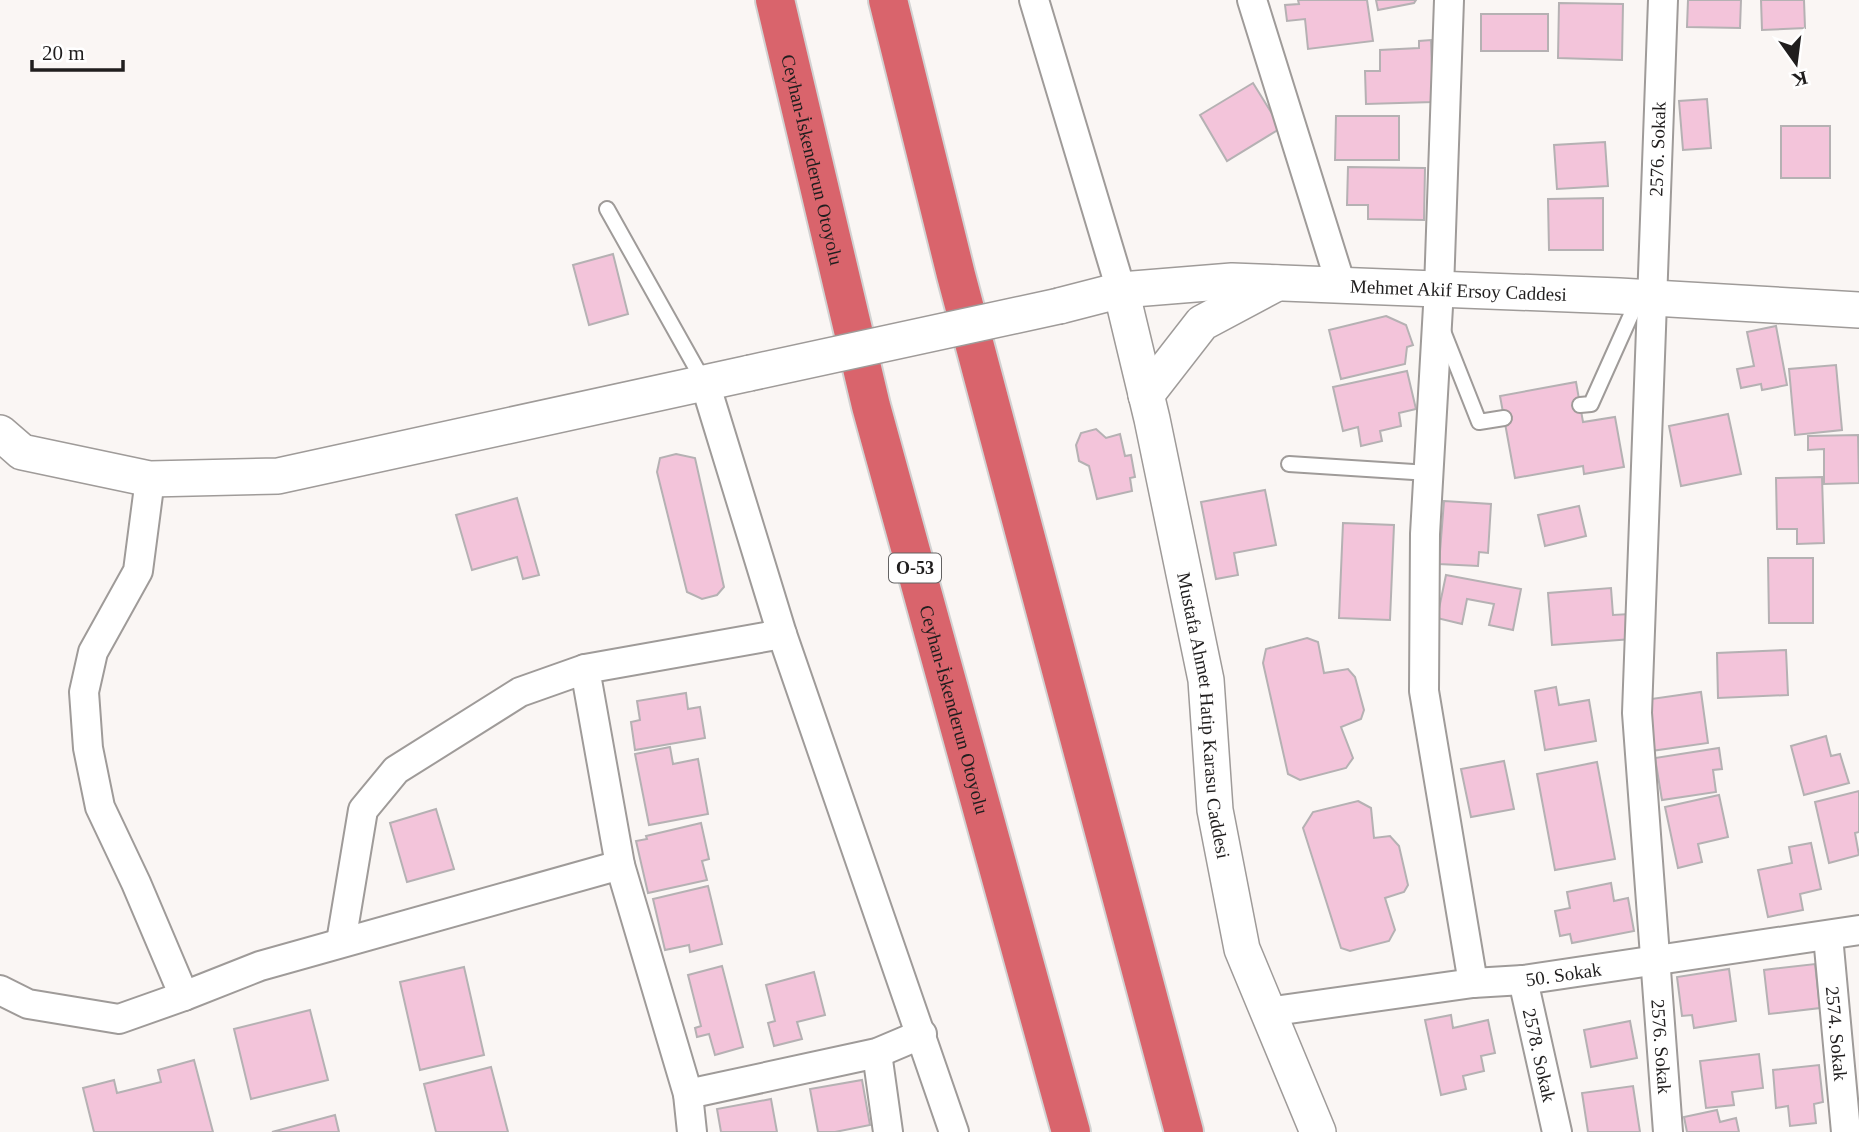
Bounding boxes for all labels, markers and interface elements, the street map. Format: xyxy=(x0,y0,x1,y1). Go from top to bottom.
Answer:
scale bar xyxy=(32,28,122,72)
north arrow xyxy=(1761,28,1831,98)
text: 20 m xyxy=(42,41,85,65)
street label: Ceyhan-İskenderun Otoyolu xyxy=(777,52,847,268)
text: K xyxy=(1790,67,1810,91)
street label: 2576. Sokak xyxy=(1645,101,1670,197)
street label: Mehmet Akif Ersoy Caddesi xyxy=(1350,276,1567,305)
road number: O-53 xyxy=(889,554,941,582)
street label: Mustafa Ahmet Hatip Karasu Caddesi xyxy=(1173,570,1234,860)
street label: Ceyhan-İskenderun Otoyolu xyxy=(915,603,993,817)
street label: 50. Sokak xyxy=(1524,958,1603,990)
street label: 2574. Sokak xyxy=(1822,985,1851,1082)
street label: 2576. Sokak xyxy=(1647,998,1675,1095)
street label: 2578. Sokak xyxy=(1519,1007,1560,1104)

